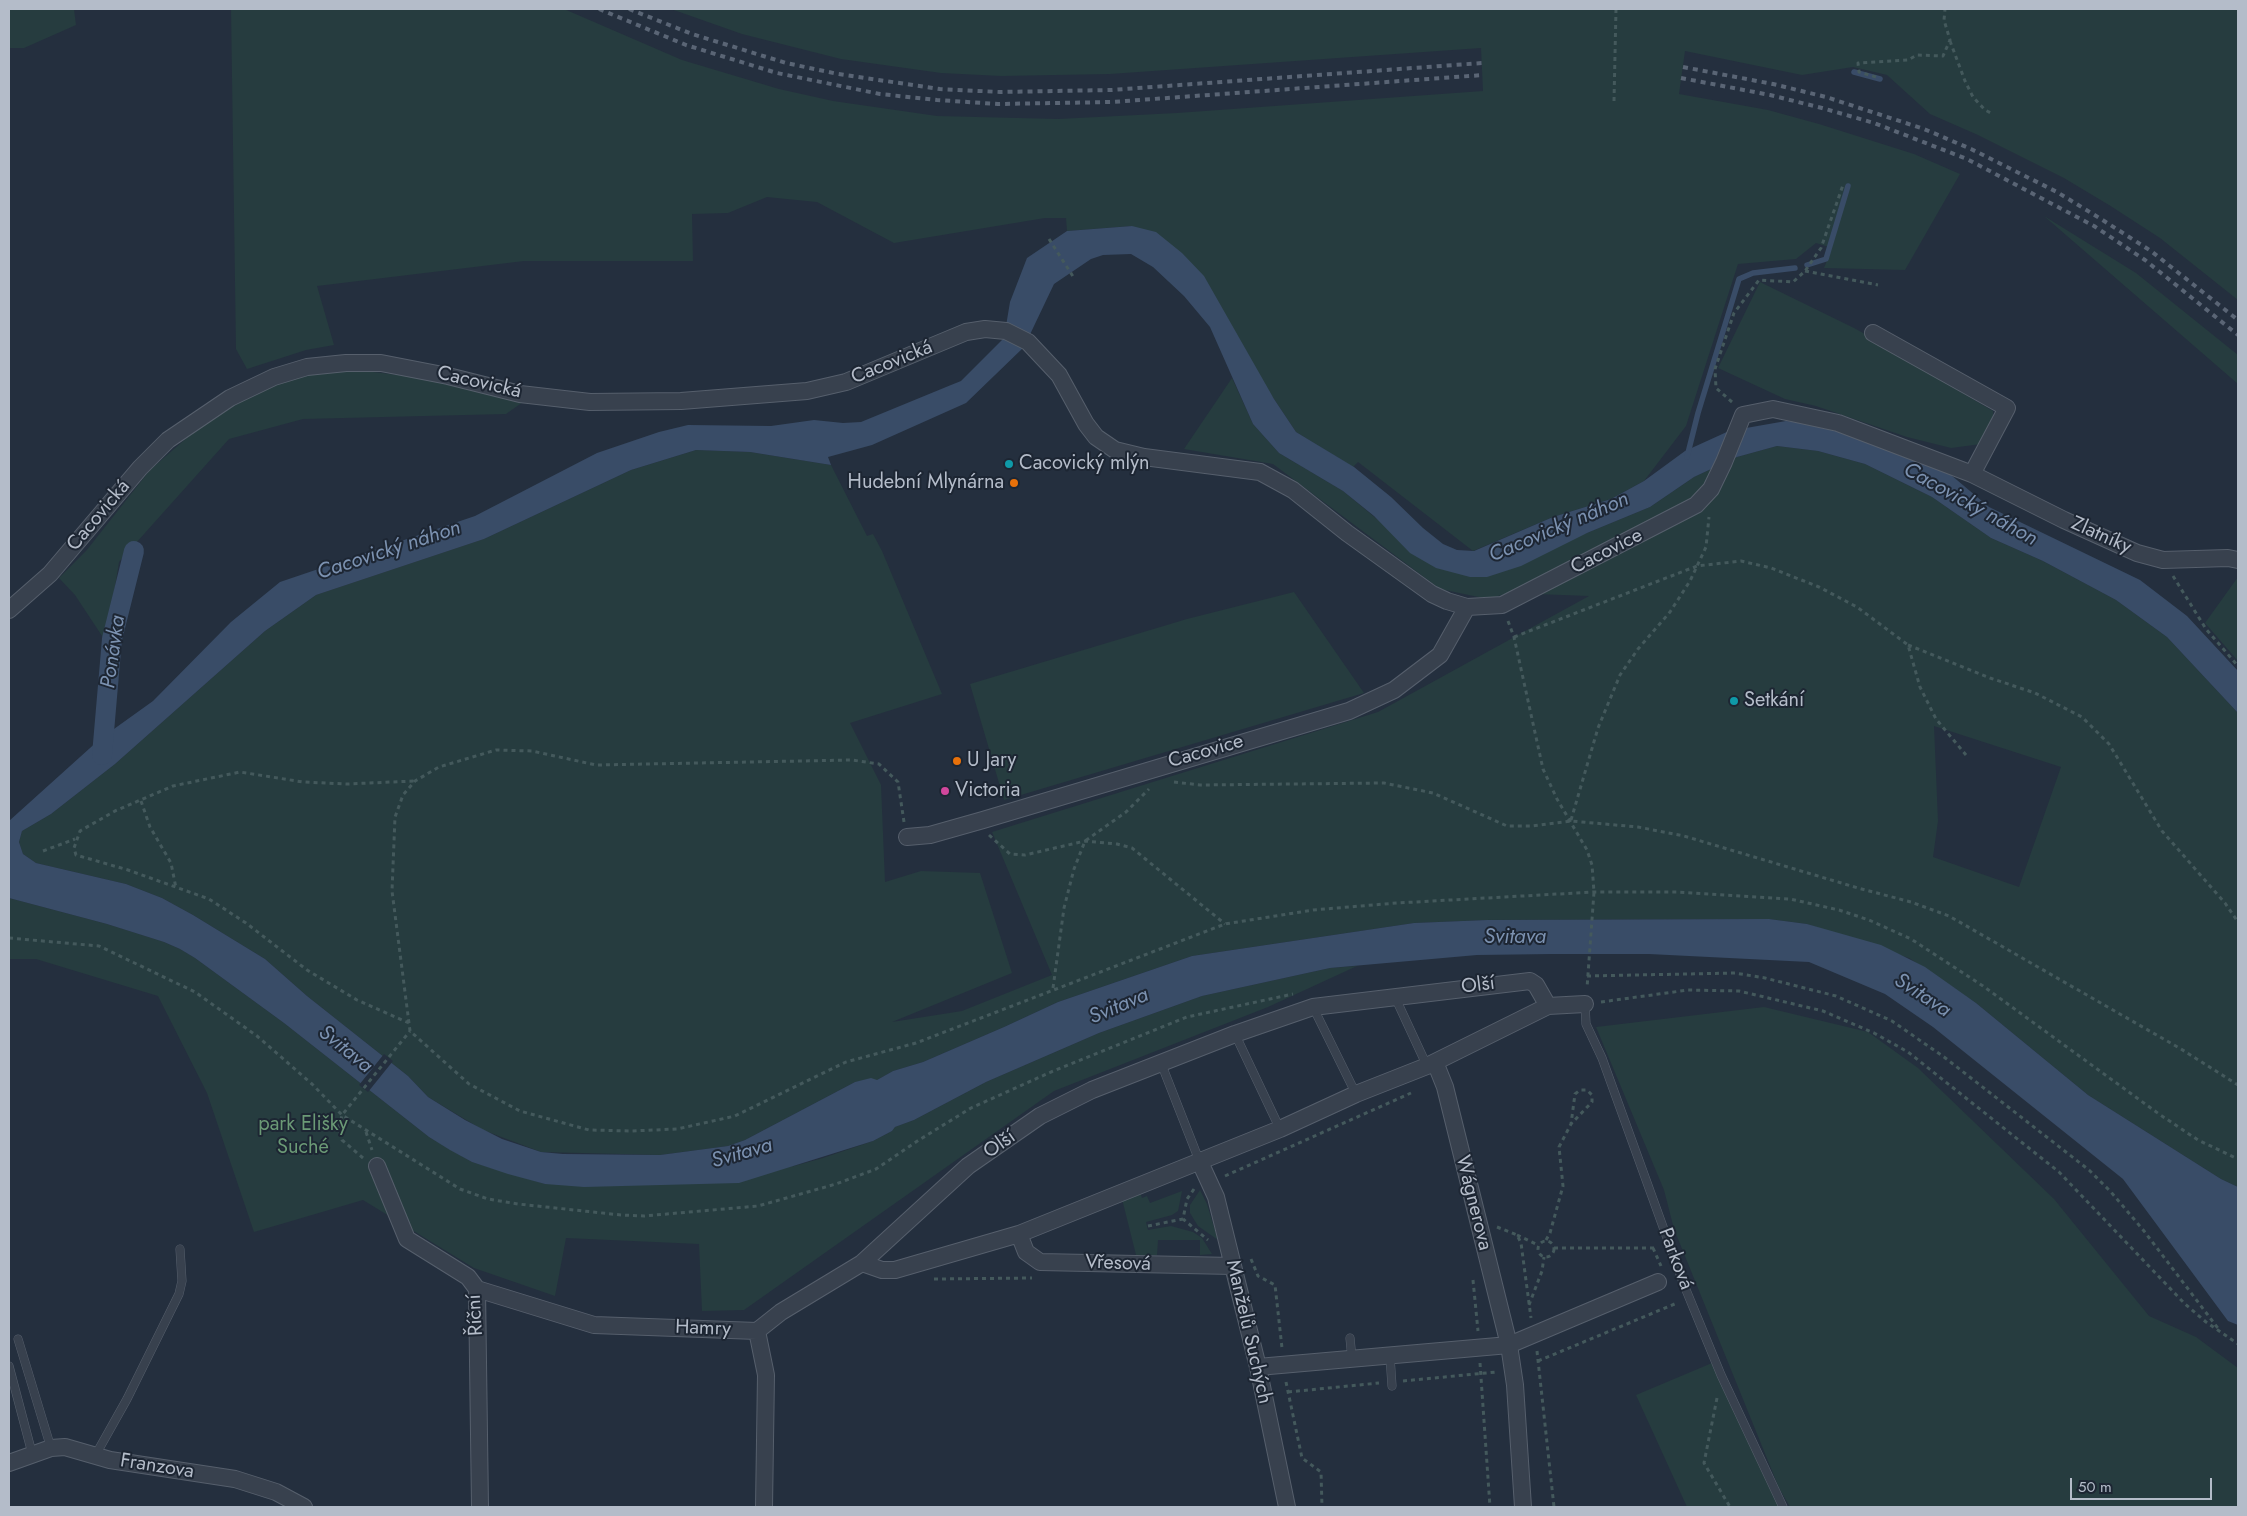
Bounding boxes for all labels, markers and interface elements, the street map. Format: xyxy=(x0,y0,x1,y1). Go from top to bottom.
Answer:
street label: Cacovická xyxy=(848,336,936,390)
street label: Cacovická xyxy=(435,362,523,404)
place label: Cacovický mlýn xyxy=(1019,452,1149,476)
marker: Cacovický mlýn xyxy=(1003,458,1015,470)
water label: Cacovický náhon xyxy=(1899,458,2041,552)
place label: Hudební Mlynárna xyxy=(848,471,1004,495)
street label: Cacovická xyxy=(62,476,136,556)
marker: Hudební Mlynárna xyxy=(1008,477,1020,489)
water label: Cacovický náhon xyxy=(1485,487,1633,569)
street label: Zlatníky xyxy=(2067,512,2135,560)
water label: Cacovický náhon xyxy=(314,516,464,586)
street label: Cacovice xyxy=(1567,524,1647,580)
water label: Ponávka xyxy=(96,614,132,690)
place label: Setkání xyxy=(1744,689,1804,713)
marker: Setkání xyxy=(1728,695,1740,707)
street label: Cacovice xyxy=(1166,730,1246,774)
place label: U Jary xyxy=(967,749,1016,773)
marker: U Jary xyxy=(951,755,963,767)
place label: Victoria xyxy=(955,779,1020,803)
marker: Victoria xyxy=(939,785,951,797)
water label: Svitava xyxy=(1484,925,1546,951)
water label: Svitava xyxy=(1889,968,1955,1024)
street label: Olší xyxy=(1460,972,1496,1000)
water label: Svitava xyxy=(1085,983,1153,1031)
water label: Svitava xyxy=(313,1021,377,1079)
park label: park Elišky Suché xyxy=(258,1113,348,1160)
street label: Olší xyxy=(979,1126,1021,1164)
water label: Svitava xyxy=(709,1133,775,1175)
street label: Wágnerova xyxy=(1450,1153,1496,1253)
street label: Parková xyxy=(1652,1225,1698,1293)
street label: Vřesová xyxy=(1085,1251,1151,1277)
street label: Manželů Suchých xyxy=(1220,1258,1276,1406)
street label: Říční xyxy=(463,1294,489,1336)
street label: Hamry xyxy=(675,1316,731,1342)
street label: Franzova xyxy=(118,1449,196,1485)
scale bar xyxy=(2072,1468,2214,1500)
text: 50 m xyxy=(2078,1476,2112,1498)

